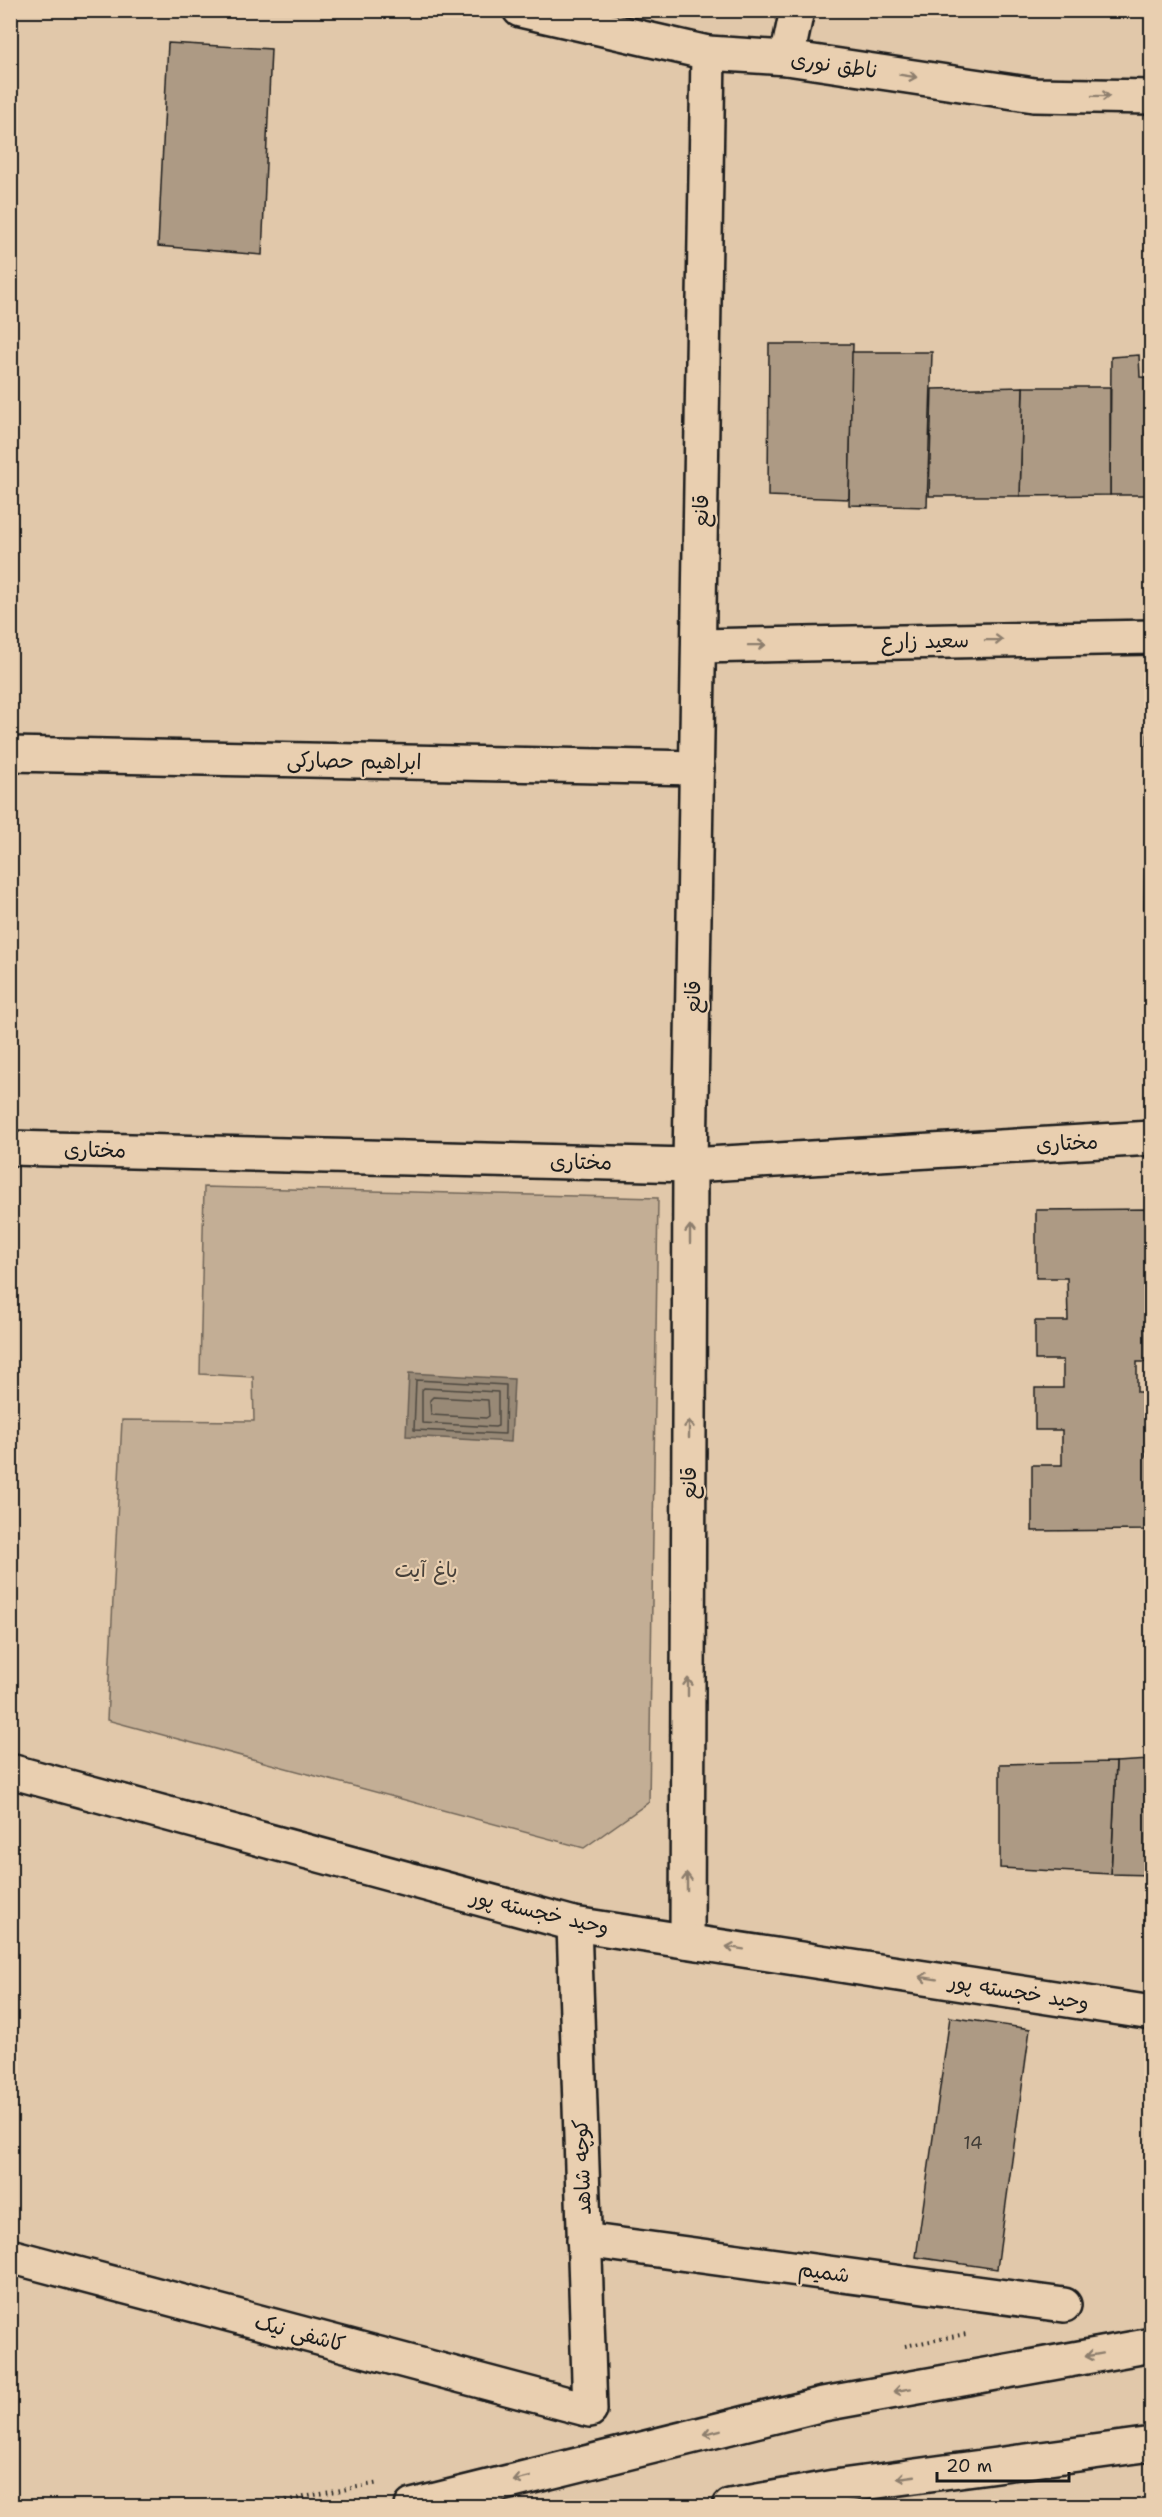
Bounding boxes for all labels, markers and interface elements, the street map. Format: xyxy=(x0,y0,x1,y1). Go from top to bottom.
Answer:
street label: ناطق نوری xyxy=(789,45,879,85)
one-way arrow xyxy=(897,70,917,81)
one-way arrow xyxy=(1091,90,1111,102)
street label: قانع xyxy=(687,494,716,528)
street label: سعید زارع xyxy=(881,626,969,657)
one-way arrow xyxy=(984,634,1004,646)
one-way arrow xyxy=(747,639,767,651)
street label: ابراهیم حصارکی xyxy=(286,746,422,778)
street label: قانع xyxy=(679,980,708,1014)
street label: مختاری xyxy=(1035,1127,1099,1159)
street label: مختاری xyxy=(64,1135,126,1165)
street label: مختاری xyxy=(550,1147,612,1177)
one-way arrow xyxy=(684,1225,696,1245)
one-way arrow xyxy=(683,1420,695,1440)
street label: قانع xyxy=(675,1467,704,1499)
park label: باغ آیت xyxy=(394,1556,458,1585)
one-way arrow xyxy=(682,1678,694,1698)
one-way arrow xyxy=(681,1873,693,1893)
street label: وحید خجسته پور xyxy=(466,1882,612,1942)
one-way arrow xyxy=(726,1942,745,1953)
street label: وحید خجسته پور xyxy=(945,1967,1091,2017)
one-way arrow xyxy=(918,1972,938,1983)
street label: کوچه شاهد xyxy=(566,2119,598,2215)
house number: 14 xyxy=(963,2131,983,2155)
street label: شمیم xyxy=(796,2255,852,2291)
street label: کاشفی نیک xyxy=(252,2307,348,2359)
one-way arrow xyxy=(1085,2350,1104,2361)
one-way arrow xyxy=(893,2385,912,2396)
one-way arrow xyxy=(702,2426,721,2438)
scale bar xyxy=(937,2445,1069,2483)
text: 20 m xyxy=(946,2454,992,2478)
one-way arrow xyxy=(897,2472,917,2483)
one-way arrow xyxy=(513,2473,532,2485)

